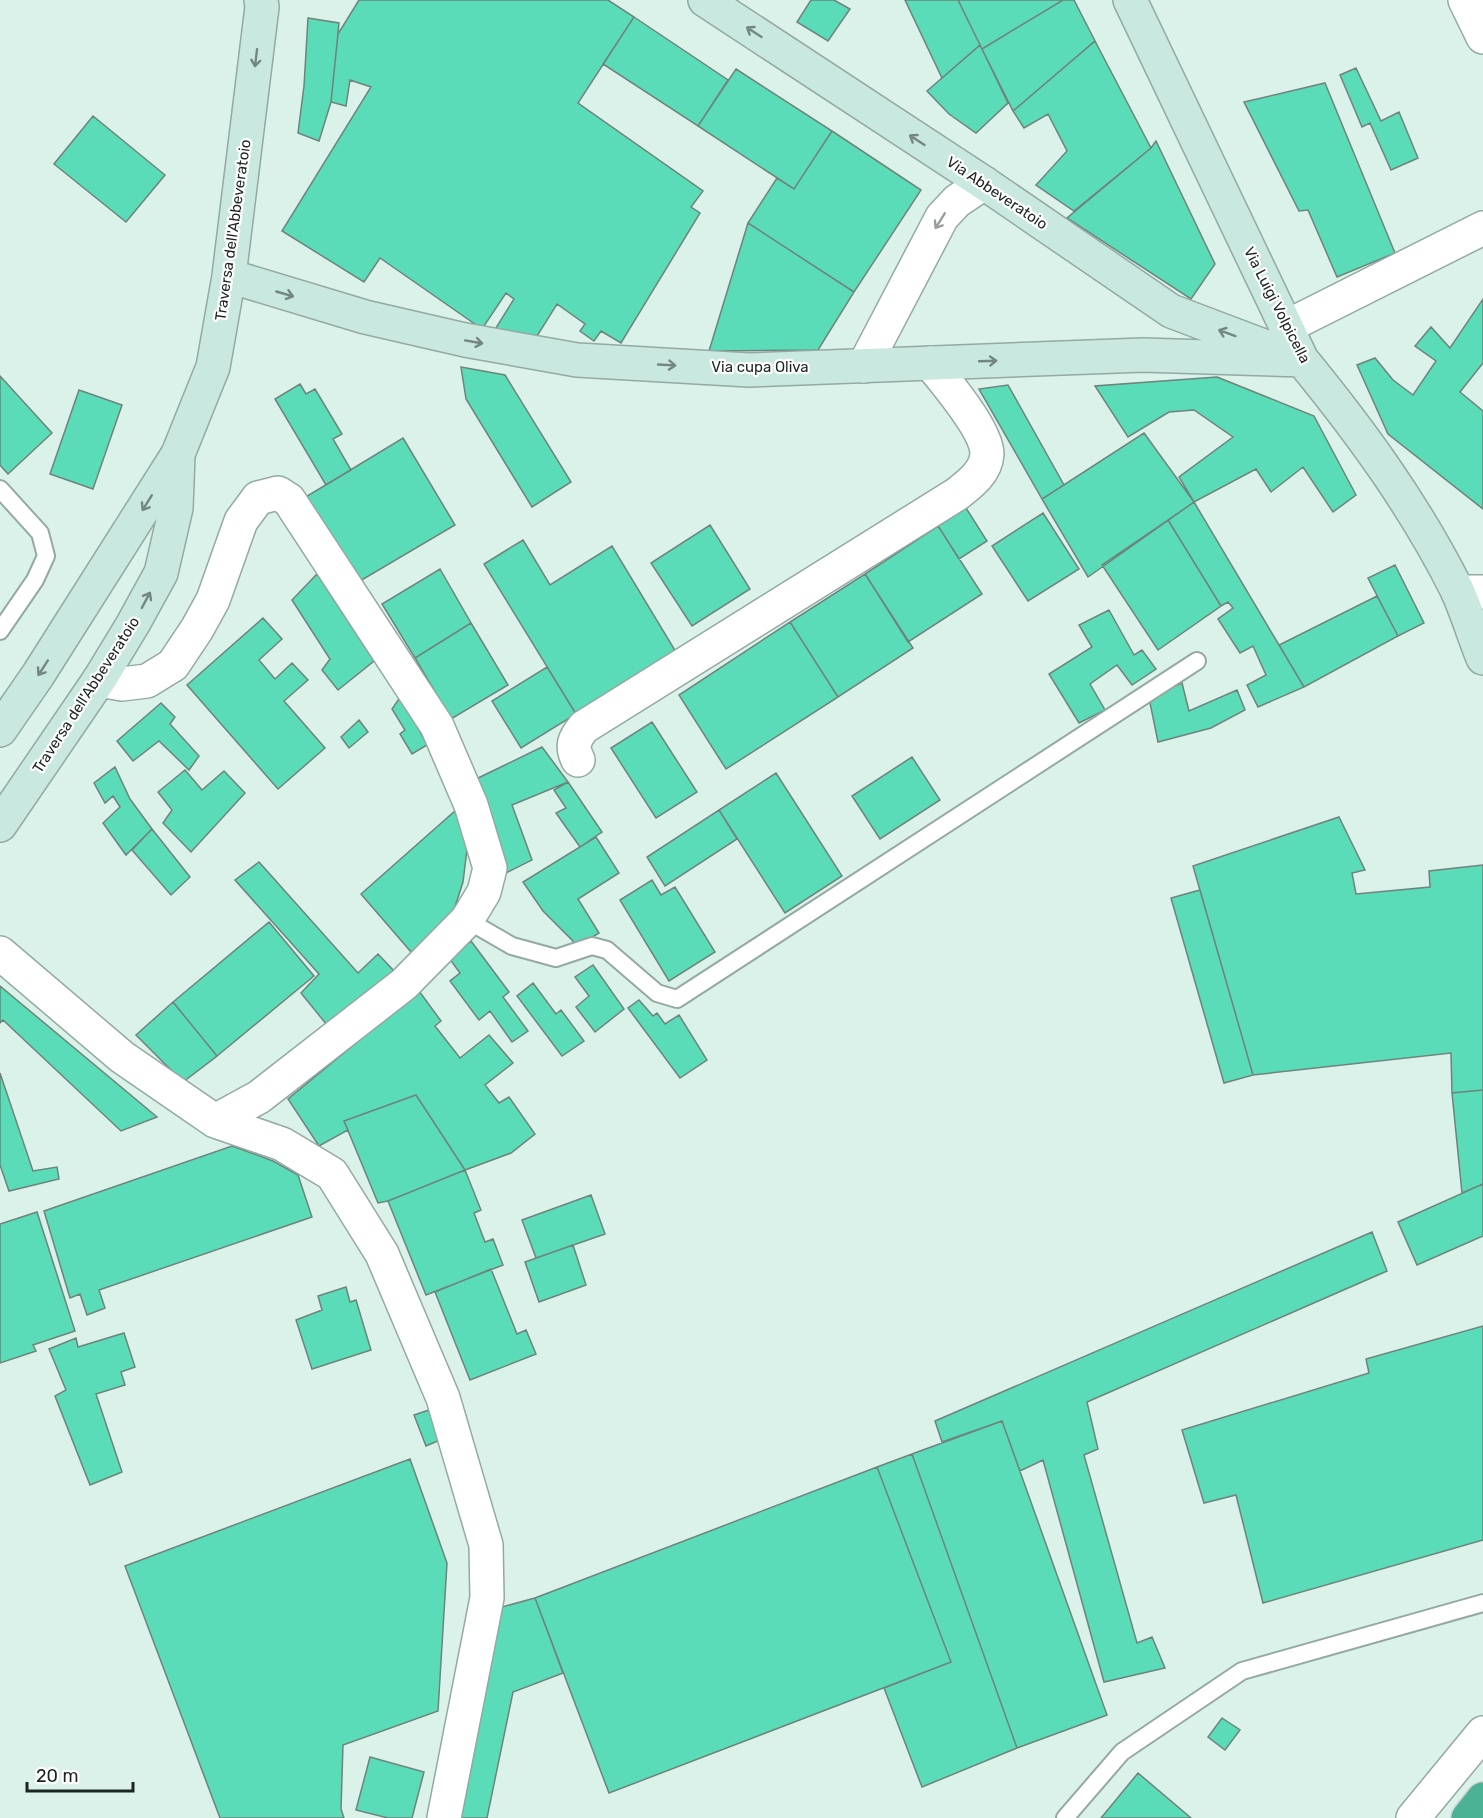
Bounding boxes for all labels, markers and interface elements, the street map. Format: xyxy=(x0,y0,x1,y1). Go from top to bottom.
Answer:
one-way arrow xyxy=(746,26,763,38)
one-way arrow xyxy=(250,48,261,67)
one-way arrow xyxy=(909,133,926,145)
street label: Traversa dell'Abbeveratoio xyxy=(211,138,255,322)
street label: Via Abbeveratoio xyxy=(943,153,1051,233)
one-way arrow xyxy=(934,212,946,229)
street label: Via Luigi Volpicella xyxy=(1240,244,1314,366)
one-way arrow xyxy=(275,289,294,300)
one-way arrow xyxy=(1218,326,1237,337)
one-way arrow xyxy=(463,337,483,348)
one-way arrow xyxy=(977,356,997,367)
street label: Via cupa Oliva xyxy=(711,358,809,376)
one-way arrow xyxy=(656,360,676,371)
one-way arrow xyxy=(140,495,153,512)
one-way arrow xyxy=(140,592,152,609)
street label: Traversa dell'Abbeveratoio xyxy=(29,613,143,777)
one-way arrow xyxy=(36,659,48,676)
scale bar xyxy=(27,1755,134,1793)
text: 20 m xyxy=(36,1765,78,1787)

